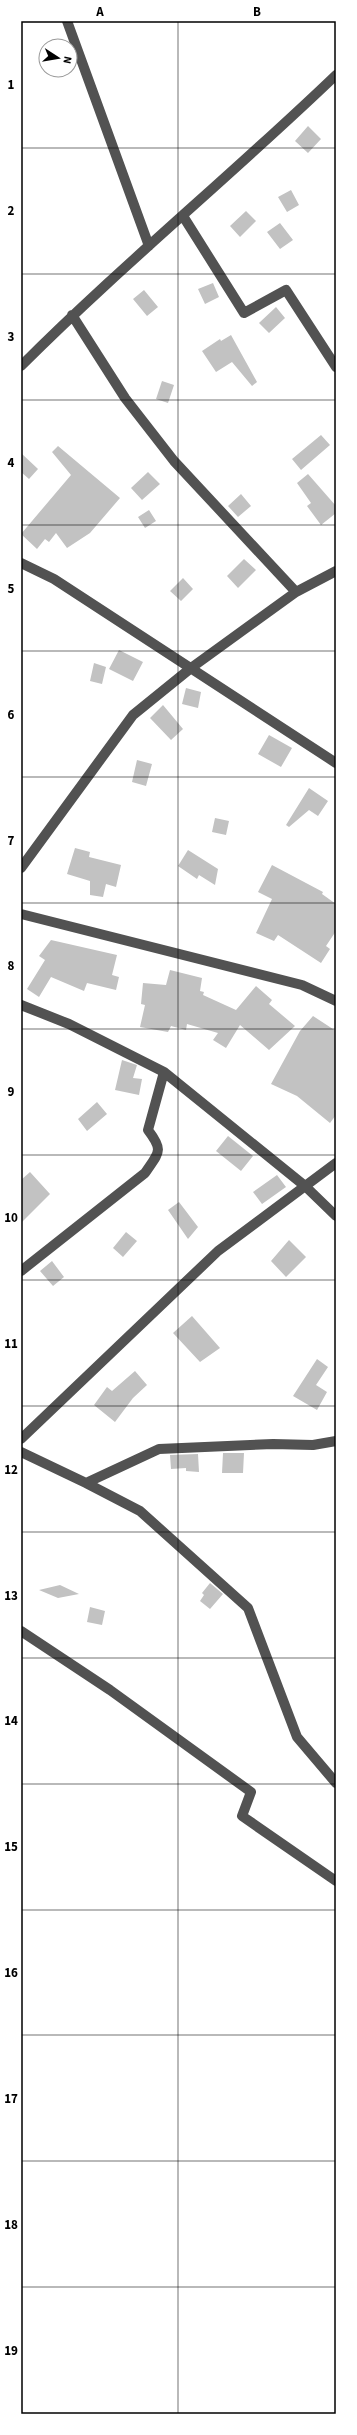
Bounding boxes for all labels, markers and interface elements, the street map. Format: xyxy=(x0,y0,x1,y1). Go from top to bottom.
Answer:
text: A xyxy=(95,3,104,21)
text: B xyxy=(253,3,261,21)
north arrow xyxy=(38,38,78,78)
text: N xyxy=(59,55,75,65)
text: 1 xyxy=(8,76,15,94)
text: 2 xyxy=(8,202,15,220)
text: 3 xyxy=(8,328,15,346)
text: 4 xyxy=(8,454,15,472)
text: 5 xyxy=(8,580,15,598)
text: 6 xyxy=(8,706,15,724)
text: 7 xyxy=(8,832,15,850)
text: 8 xyxy=(8,957,15,975)
text: 9 xyxy=(8,1083,15,1101)
text: 10 xyxy=(4,1209,18,1227)
text: 11 xyxy=(4,1335,18,1353)
text: 12 xyxy=(4,1461,18,1479)
text: 13 xyxy=(4,1587,18,1605)
text: 14 xyxy=(4,1712,18,1730)
text: 15 xyxy=(4,1838,18,1856)
text: 16 xyxy=(4,1964,18,1982)
text: 17 xyxy=(4,2090,18,2108)
text: 18 xyxy=(4,2216,18,2234)
text: 19 xyxy=(4,2342,18,2360)

